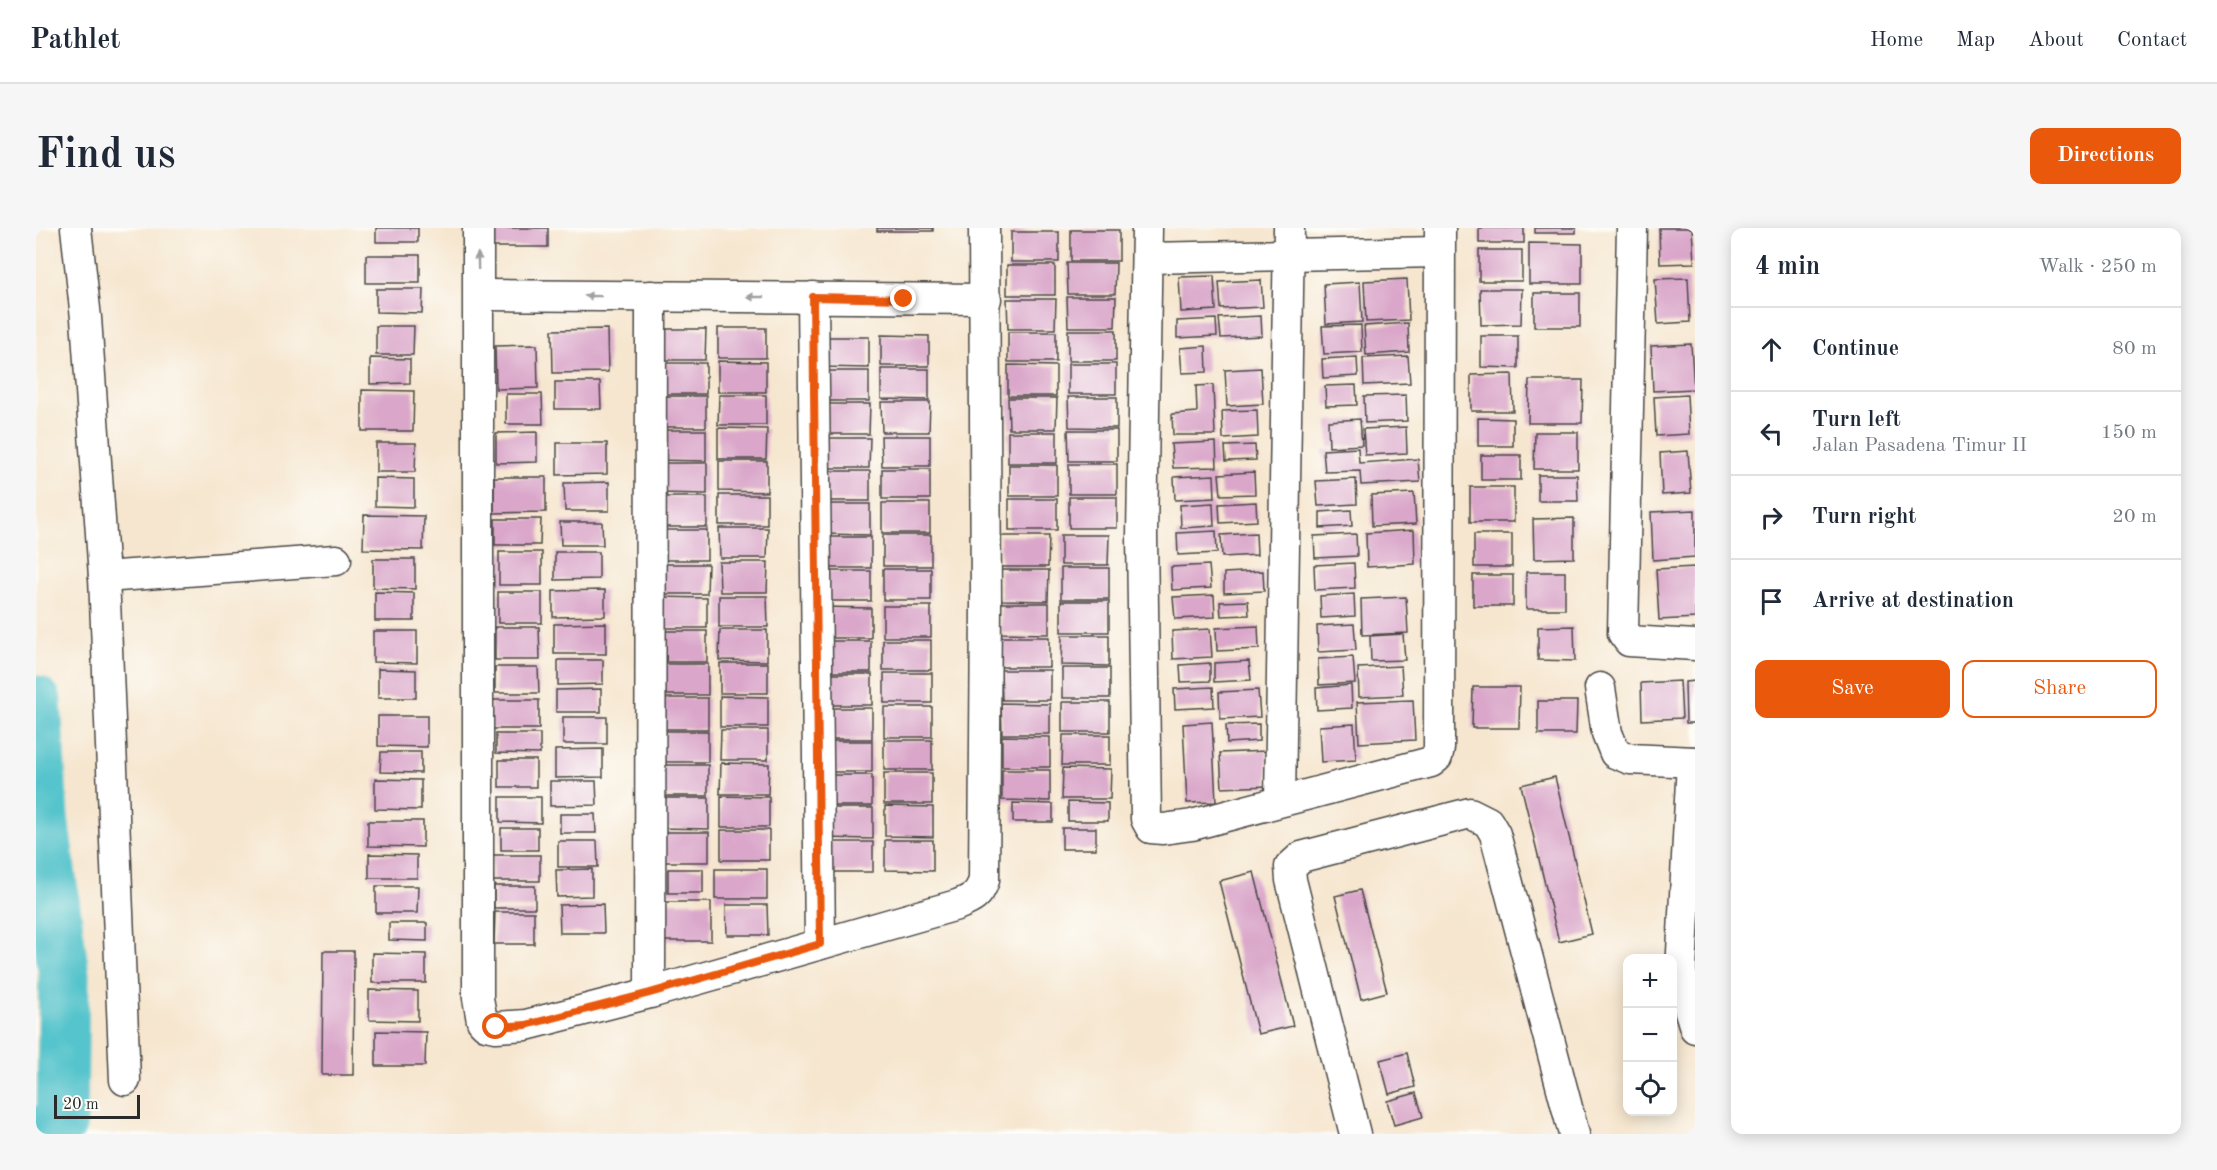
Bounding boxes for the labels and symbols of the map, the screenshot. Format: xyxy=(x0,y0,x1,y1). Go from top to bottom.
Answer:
one-way arrow xyxy=(473,252,483,271)
route end xyxy=(890,285,916,311)
one-way arrow xyxy=(583,291,602,301)
one-way arrow xyxy=(745,292,764,302)
route start xyxy=(482,1013,508,1039)
scale bar xyxy=(54,1092,140,1120)

